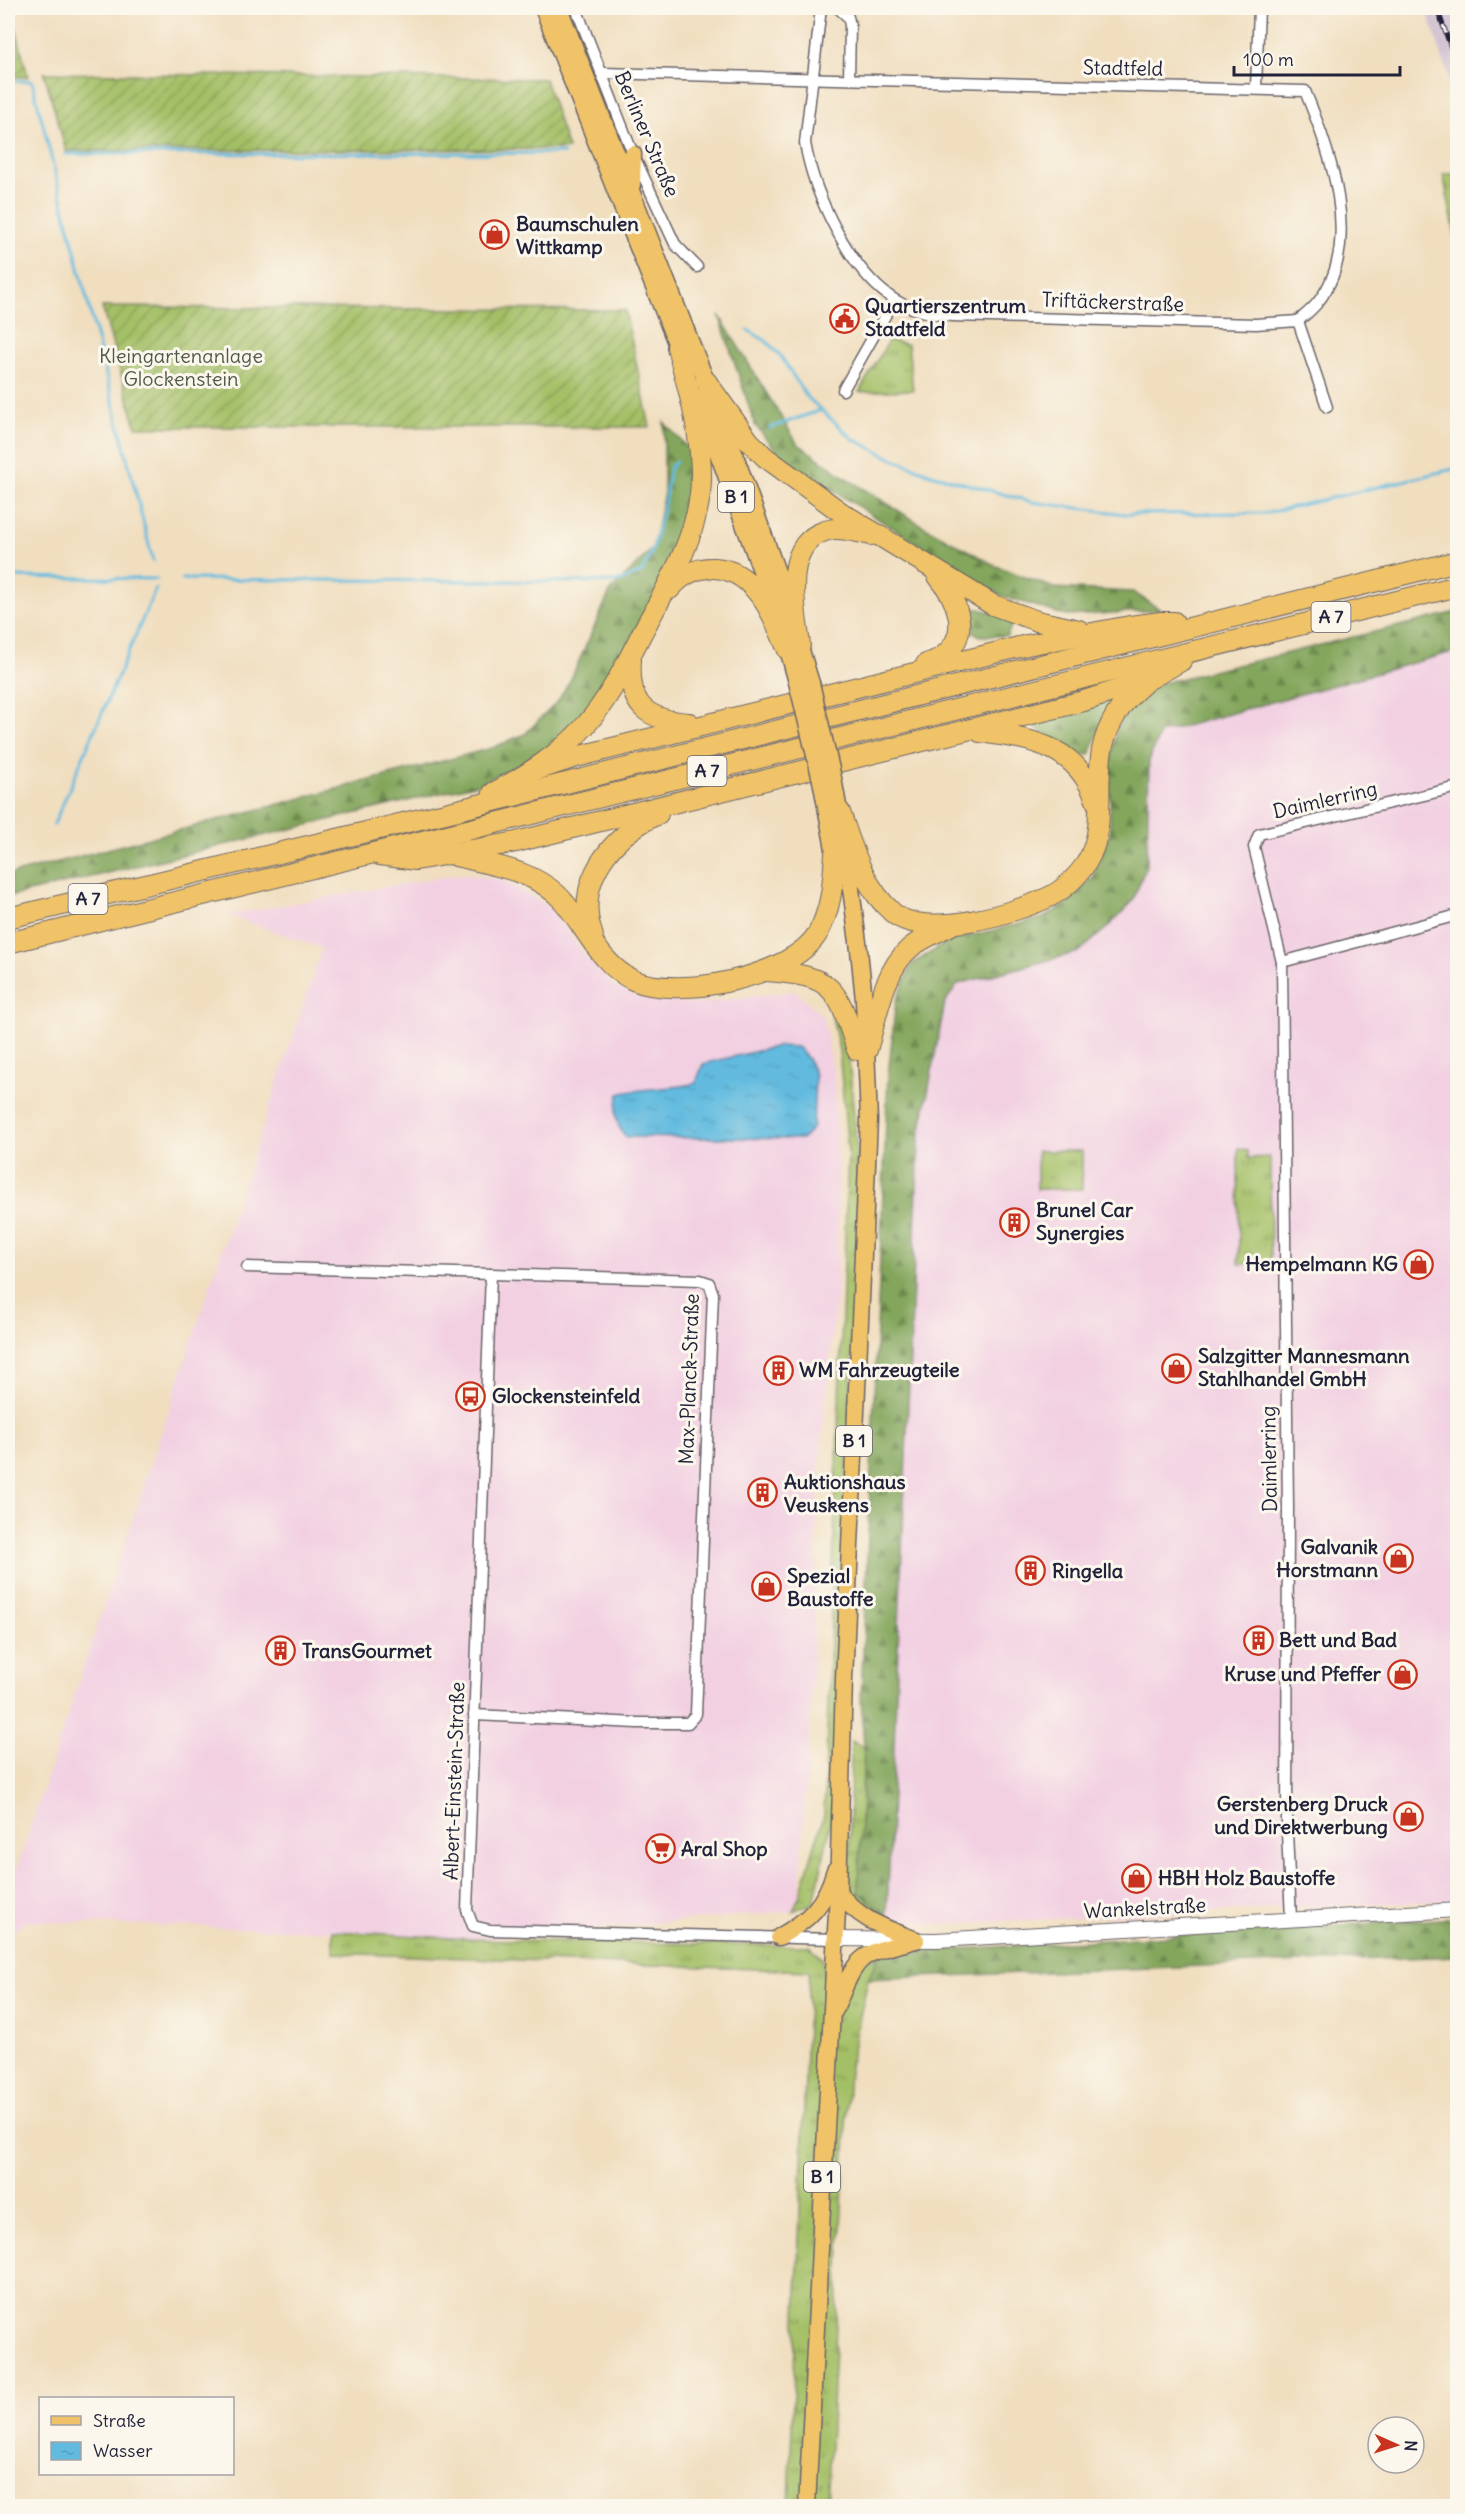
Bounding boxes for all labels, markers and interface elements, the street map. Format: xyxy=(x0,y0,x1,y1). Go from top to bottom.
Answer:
scale bar xyxy=(1234,39,1400,77)
text: 100 m xyxy=(1243,48,1294,71)
street label: Stadtfeld xyxy=(1083,54,1164,81)
street label: Berliner Straße xyxy=(610,67,685,201)
place label: Baumschulen Wittkamp xyxy=(516,211,639,259)
shop icon: Baumschulen Wittkamp xyxy=(479,219,511,251)
street label: Triftäckerstraße xyxy=(1041,287,1185,316)
place label: Quartierszentrum Stadtfeld xyxy=(865,293,1026,341)
public building icon: Quartierszentrum Stadtfeld xyxy=(828,302,860,334)
park label: Kleingartenanlage Glockenstein xyxy=(99,343,263,391)
road number: B 1 xyxy=(718,482,754,512)
road number: A 7 xyxy=(1312,602,1350,632)
road number: A 7 xyxy=(688,756,726,786)
street label: Daimlerring xyxy=(1270,775,1380,824)
road number: A 7 xyxy=(68,884,107,914)
place label: Brunel Car Synergies xyxy=(1036,1197,1134,1245)
building icon: Brunel Car Synergies xyxy=(999,1206,1031,1238)
shop icon: Hempelmann KG xyxy=(1403,1248,1435,1280)
place label: Hempelmann KG xyxy=(1246,1251,1398,1276)
street label: Max-Planck-Straße xyxy=(673,1293,704,1465)
place label: Salzgitter Mannesmann Stahlhandel GmbH xyxy=(1198,1343,1410,1391)
shop icon: Salzgitter Mannesmann Stahlhandel GmbH xyxy=(1161,1352,1193,1384)
building icon: WM Fahrzeugteile xyxy=(762,1354,794,1386)
place label: WM Fahrzeugteile xyxy=(799,1357,960,1382)
bus stop icon: Glockensteinfeld xyxy=(455,1380,487,1412)
place label: Glockensteinfeld xyxy=(492,1383,640,1408)
street label: Daimlerring xyxy=(1255,1406,1282,1512)
road number: B 1 xyxy=(836,1426,872,1456)
place label: Auktionshaus Veuskens xyxy=(784,1469,906,1517)
building icon: Auktionshaus Veuskens xyxy=(747,1477,779,1509)
place label: Galvanik Horstmann xyxy=(1276,1534,1378,1582)
shop icon: Galvanik Horstmann xyxy=(1383,1543,1415,1575)
building icon: Ringella xyxy=(1015,1555,1047,1587)
place label: Ringella xyxy=(1052,1558,1124,1583)
place label: Spezial Baustoffe xyxy=(787,1563,874,1611)
shop icon: Spezial Baustoffe xyxy=(750,1571,782,1603)
building icon: Bett und Bad xyxy=(1242,1624,1274,1656)
place label: Bett und Bad xyxy=(1279,1627,1397,1652)
building icon: TransGourmet xyxy=(265,1635,297,1667)
place label: TransGourmet xyxy=(302,1638,432,1663)
shop icon: Kruse und Pfeffer xyxy=(1386,1658,1418,1690)
place label: Kruse und Pfeffer xyxy=(1224,1661,1382,1686)
street label: Albert-Einstein-Straße xyxy=(438,1681,469,1881)
place label: Gerstenberg Druck und Direktwerbung xyxy=(1214,1791,1388,1839)
shop icon: Gerstenberg Druck und Direktwerbung xyxy=(1393,1800,1425,1832)
supermarket icon: Aral Shop xyxy=(644,1833,676,1865)
place label: Aral Shop xyxy=(681,1836,768,1861)
shop icon: HBH Holz Baustoffe xyxy=(1121,1862,1153,1894)
place label: HBH Holz Baustoffe xyxy=(1158,1865,1336,1890)
street label: Wankelstraße xyxy=(1083,1892,1207,1923)
road number: B 1 xyxy=(804,2162,840,2192)
legend xyxy=(39,2397,234,2475)
text: Straße xyxy=(93,2409,146,2432)
north arrow xyxy=(1366,2415,1426,2475)
text: Wasser xyxy=(93,2439,153,2462)
text: N xyxy=(1401,2440,1421,2452)

